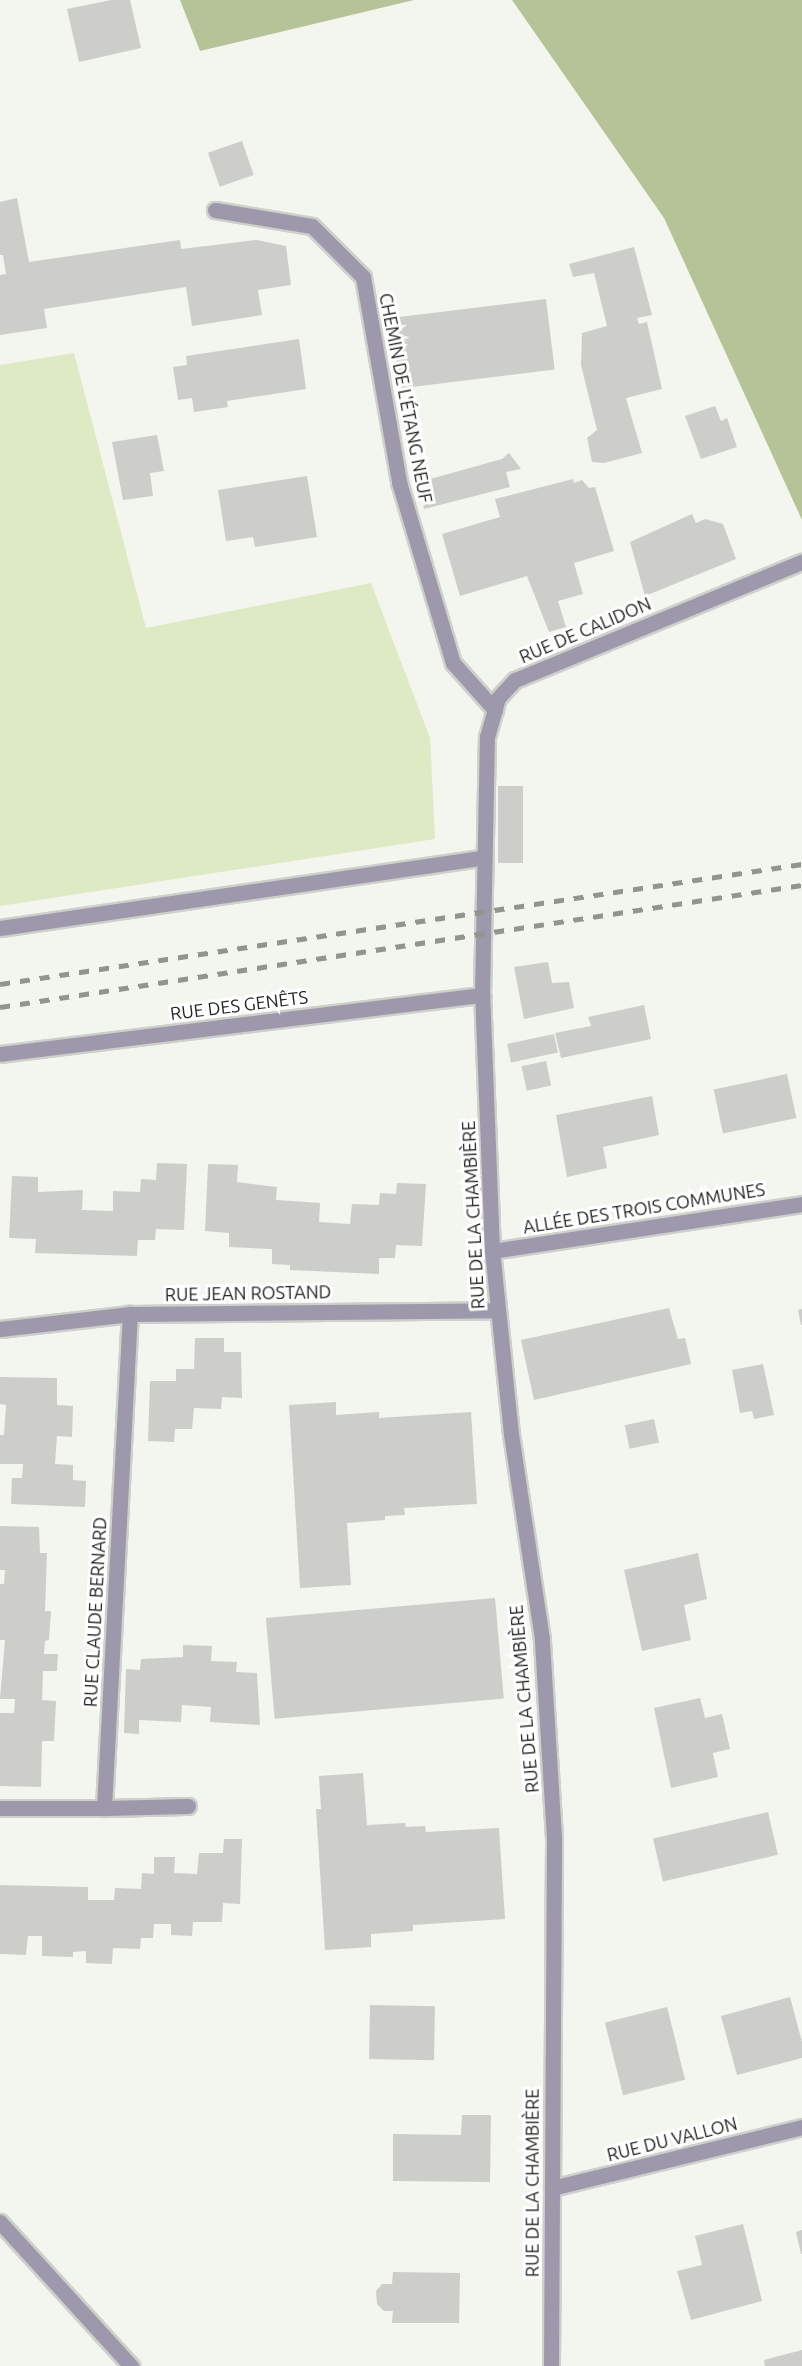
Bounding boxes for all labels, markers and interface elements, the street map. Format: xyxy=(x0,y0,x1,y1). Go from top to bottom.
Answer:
street label: CHEMIN DE L'ÉTANG NEUF xyxy=(375,291,437,505)
street label: RUE DE CALIDON xyxy=(516,592,654,668)
street label: RUE DES GENÊTS xyxy=(169,986,309,1024)
street label: RUE DE LA CHAMBIÈRE xyxy=(457,1120,489,1310)
street label: ALLÉE DES TROIS COMMUNES xyxy=(521,1178,767,1238)
street label: RUE JEAN ROSTAND xyxy=(165,1281,331,1305)
street label: RUE CLAUDE BERNARD xyxy=(79,1516,111,1708)
street label: RUE DE LA CHAMBIÈRE xyxy=(505,1604,543,1794)
street label: RUE DE LA CHAMBIÈRE xyxy=(521,2089,543,2277)
street label: RUE DU VALLON xyxy=(605,2112,739,2166)

